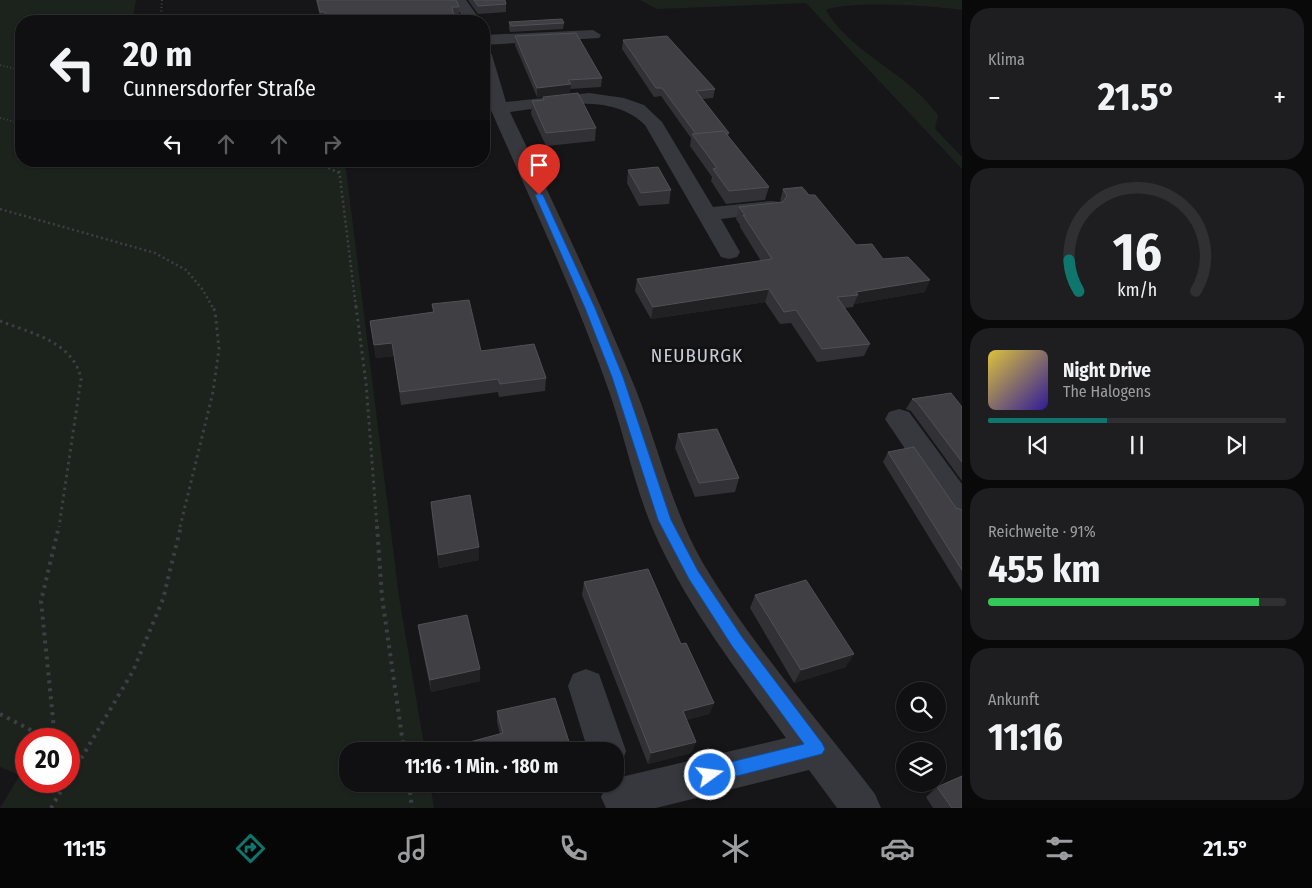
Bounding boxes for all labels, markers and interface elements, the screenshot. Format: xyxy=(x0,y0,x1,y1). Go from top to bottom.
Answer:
text: 20 m xyxy=(123,33,192,75)
icon: left xyxy=(40,35,105,100)
text: Klima xyxy=(988,50,1025,69)
text: 21.5° xyxy=(1098,74,1176,120)
text: Cunnersdorfer Straße xyxy=(123,75,316,102)
text: − xyxy=(988,81,1001,114)
text: + xyxy=(1273,81,1286,114)
icon: left xyxy=(159,130,187,158)
icon: ahead xyxy=(212,130,240,158)
icon: ahead xyxy=(265,130,293,158)
icon: right xyxy=(318,130,346,158)
pin xyxy=(518,144,560,195)
icon: arrive xyxy=(525,151,553,179)
text: 16 xyxy=(1112,221,1162,284)
text: km/h xyxy=(1117,279,1157,301)
district label: NEUBURGK xyxy=(651,344,743,367)
text: Night Drive xyxy=(1063,359,1151,382)
text: The Halogens xyxy=(1063,382,1151,401)
icon: previous xyxy=(1024,431,1052,459)
icon: pause xyxy=(1123,431,1151,459)
icon: next xyxy=(1222,431,1250,459)
text: Reichweite · 91% xyxy=(988,522,1096,541)
text: 455 km xyxy=(988,546,1101,592)
map controls xyxy=(896,682,946,792)
button: search xyxy=(896,682,946,732)
text: Ankunft xyxy=(988,690,1039,709)
text: 11:16 xyxy=(988,714,1063,760)
speed limit sign: 20 xyxy=(15,728,80,793)
button: layers xyxy=(896,742,946,792)
position arrow xyxy=(683,748,735,800)
text: 11:16 · 1 Min. · 180 m xyxy=(405,755,558,778)
icon: directions xyxy=(233,831,268,866)
icon: music xyxy=(395,831,430,866)
icon: phone xyxy=(556,831,591,866)
icon: climate xyxy=(718,831,753,866)
icon: car xyxy=(880,831,915,866)
icon: filters xyxy=(1042,831,1077,866)
text: 11:15 xyxy=(63,835,106,862)
text: 21.5° xyxy=(1203,835,1249,862)

